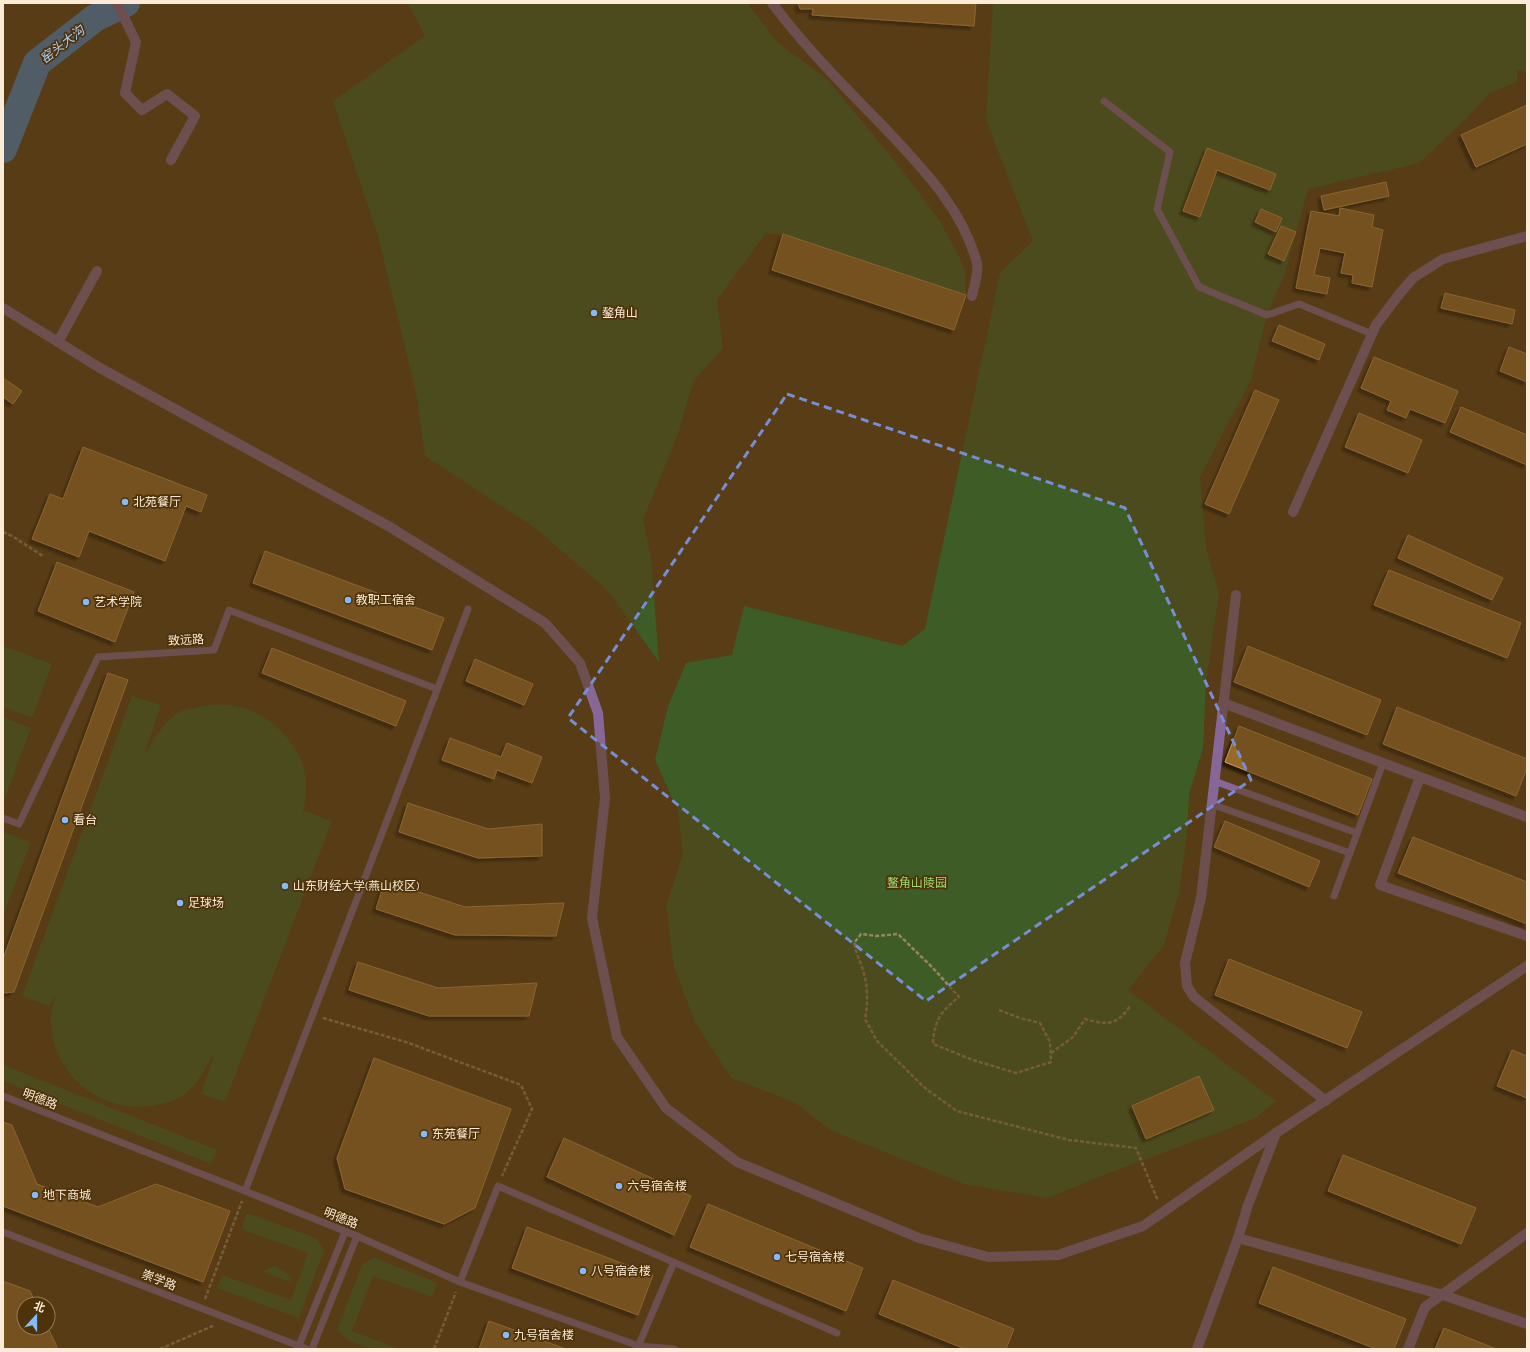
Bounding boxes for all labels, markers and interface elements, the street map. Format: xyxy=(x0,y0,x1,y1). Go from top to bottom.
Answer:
water label: 窑头大沟 xyxy=(37,21,89,66)
place label: 鏊角山 xyxy=(602,306,638,320)
marker: 鏊角山 xyxy=(589,308,599,318)
place label: 北苑餐厅 xyxy=(133,495,181,509)
marker: 北苑餐厅 xyxy=(120,497,130,507)
place label: 教职工宿舍 xyxy=(356,593,416,607)
place label: 艺术学院 xyxy=(94,595,142,609)
marker: 教职工宿舍 xyxy=(343,595,353,605)
marker: 艺术学院 xyxy=(81,597,91,607)
street label: 致远路 xyxy=(168,632,204,648)
place label: 看台 xyxy=(73,813,97,827)
marker: 看台 xyxy=(60,815,70,825)
park label: 鳌角山陵园 xyxy=(887,876,947,890)
place label: 山东财经大学(燕山校区) xyxy=(293,879,419,893)
marker: 山东财经大学(燕山校区) xyxy=(280,881,290,891)
place label: 足球场 xyxy=(188,896,224,910)
marker: 足球场 xyxy=(175,898,185,908)
street label: 明德路 xyxy=(21,1086,59,1112)
place label: 东苑餐厅 xyxy=(432,1127,480,1141)
marker: 东苑餐厅 xyxy=(419,1129,429,1139)
place label: 六号宿舍楼 xyxy=(627,1179,687,1193)
marker: 六号宿舍楼 xyxy=(614,1181,624,1191)
place label: 地下商城 xyxy=(43,1188,91,1202)
marker: 地下商城 xyxy=(30,1190,40,1200)
street label: 明德路 xyxy=(322,1205,360,1231)
place label: 七号宿舍楼 xyxy=(785,1250,845,1264)
marker: 七号宿舍楼 xyxy=(772,1252,782,1262)
place label: 八号宿舍楼 xyxy=(591,1264,651,1278)
marker: 八号宿舍楼 xyxy=(578,1266,588,1276)
street label: 崇学路 xyxy=(140,1267,178,1293)
north arrow xyxy=(16,1296,56,1336)
text: 北 xyxy=(32,1299,47,1315)
place label: 九号宿舍楼 xyxy=(514,1328,574,1342)
marker: 九号宿舍楼 xyxy=(501,1330,511,1340)

